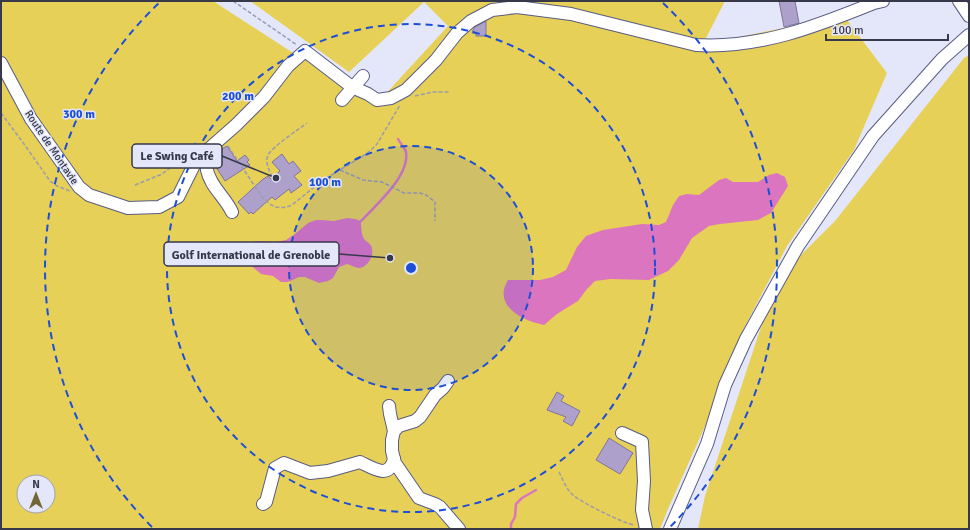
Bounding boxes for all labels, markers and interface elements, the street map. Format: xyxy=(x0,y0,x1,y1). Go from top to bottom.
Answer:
scale bar xyxy=(826,16,948,42)
text: 100 m xyxy=(832,23,864,38)
text: 200 m xyxy=(222,89,254,104)
text: 300 m xyxy=(63,107,95,122)
street label: Route de Montavie xyxy=(22,108,81,187)
callout: Le Swing Café xyxy=(132,144,222,168)
text: Le Swing Café xyxy=(140,149,214,164)
text: 100 m xyxy=(309,175,341,190)
callout: Golf International de Grenoble xyxy=(164,242,339,266)
text: Golf International de Grenoble xyxy=(172,248,330,263)
centre of rings xyxy=(404,261,418,275)
north arrow xyxy=(16,474,56,514)
text: N xyxy=(32,478,40,491)

